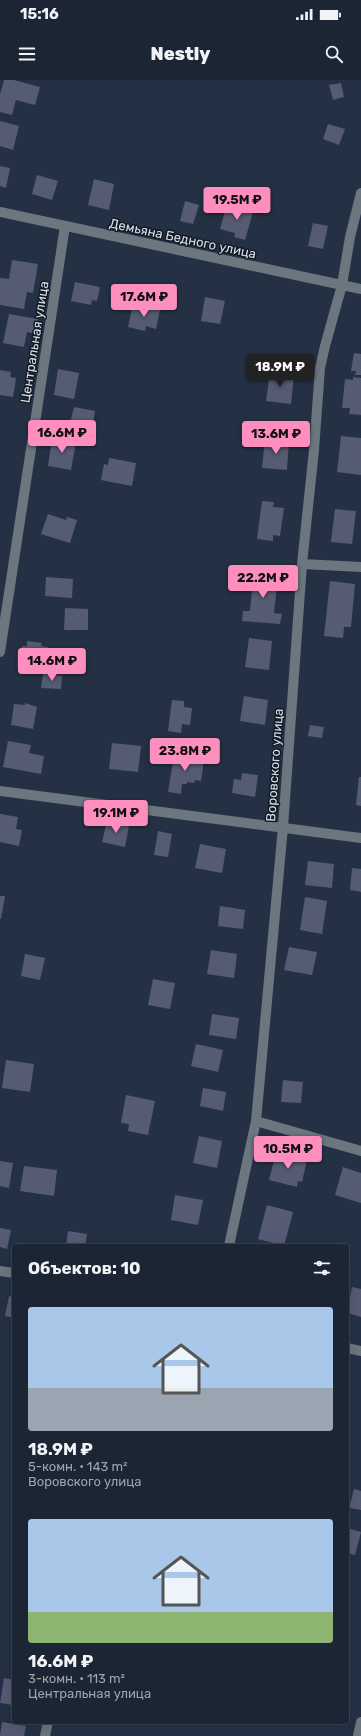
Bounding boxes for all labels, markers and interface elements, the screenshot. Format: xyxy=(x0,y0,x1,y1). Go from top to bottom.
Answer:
text: 15:16 xyxy=(20,5,59,23)
icon: menu xyxy=(16,43,38,65)
text: Nestly xyxy=(151,43,210,65)
icon: search xyxy=(323,43,345,65)
pin: 19.5M ₽ xyxy=(200,187,274,221)
text: 19.5M ₽ xyxy=(212,192,262,207)
street label: Демьяна Бедного улица xyxy=(108,216,258,261)
street label: Центральная улица xyxy=(17,280,52,404)
pin: 17.6M ₽ xyxy=(107,284,181,318)
text: 17.6M ₽ xyxy=(120,289,168,304)
pin: 18.9M ₽ xyxy=(243,354,317,388)
text: 18.9M ₽ xyxy=(255,359,305,374)
pin: 16.6M ₽ xyxy=(25,420,99,454)
pin: 13.6M ₽ xyxy=(239,421,313,455)
text: 16.6M ₽ xyxy=(37,425,87,440)
text: 13.6M ₽ xyxy=(251,426,301,441)
pin: 22.2M ₽ xyxy=(226,565,300,599)
text: 22.2M ₽ xyxy=(237,570,289,585)
pin: 14.6M ₽ xyxy=(15,648,89,682)
text: 14.6M ₽ xyxy=(27,653,77,668)
street label: Воровского улица xyxy=(263,708,286,822)
pin: 23.8M ₽ xyxy=(148,738,222,772)
text: 23.8M ₽ xyxy=(159,743,211,758)
pin: 19.1M ₽ xyxy=(79,800,153,834)
text: 19.1M ₽ xyxy=(93,805,139,820)
pin: 10.5M ₽ xyxy=(251,1136,325,1170)
text: 10.5M ₽ xyxy=(263,1141,313,1156)
icon: filters xyxy=(311,1257,333,1279)
text: Объектов: 10 xyxy=(28,1258,141,1278)
icon: home xyxy=(145,1333,217,1405)
text: 18.9M ₽ xyxy=(28,1439,93,1459)
text: 5-комн. · 143 m² xyxy=(28,1459,127,1474)
text: Воровского улица xyxy=(28,1474,141,1489)
icon: home xyxy=(145,1545,217,1617)
text: 16.6M ₽ xyxy=(28,1651,93,1671)
text: 3-комн. · 113 m² xyxy=(28,1671,125,1686)
text: Центральная улица xyxy=(28,1686,151,1701)

